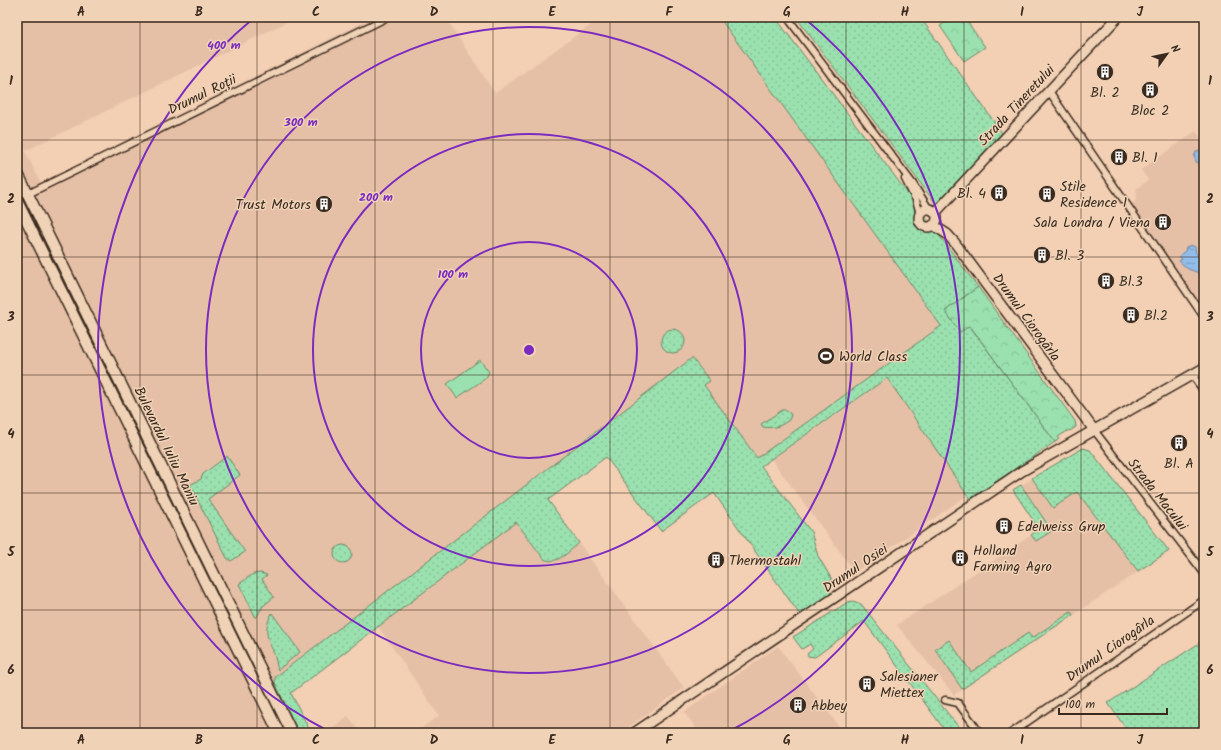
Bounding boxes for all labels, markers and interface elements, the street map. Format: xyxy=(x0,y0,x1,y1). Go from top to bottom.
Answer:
text: A xyxy=(77,2,85,23)
text: B xyxy=(195,2,203,23)
text: C xyxy=(312,2,320,23)
text: D xyxy=(430,2,439,23)
text: E xyxy=(548,2,556,23)
text: F xyxy=(665,2,673,23)
text: G xyxy=(783,2,791,23)
text: H xyxy=(901,2,910,23)
text: I xyxy=(1020,2,1024,23)
text: J xyxy=(1137,2,1144,23)
north arrow xyxy=(1147,34,1187,74)
text: 400 m xyxy=(207,36,241,55)
text: N xyxy=(1165,41,1184,57)
street label: Strada Tineretului xyxy=(973,60,1061,151)
building icon: Bl. 2 xyxy=(1095,62,1115,82)
street label: Drumul Roții xyxy=(165,69,241,121)
text: 1 xyxy=(9,71,13,92)
text: 1 xyxy=(1208,71,1212,92)
building icon: Bloc 2 xyxy=(1140,80,1160,100)
place label: Bl. 2 xyxy=(1090,82,1120,104)
place label: Bloc 2 xyxy=(1131,100,1169,122)
text: 300 m xyxy=(283,113,318,132)
building icon: Bl. 1 xyxy=(1109,147,1129,167)
place label: Bl. 1 xyxy=(1132,147,1158,169)
place label: Stile Residence 1 xyxy=(1060,176,1127,214)
place label: Bl. 4 xyxy=(957,183,986,205)
building icon: Bl. 4 xyxy=(989,183,1009,203)
building icon: Stile Residence 1 xyxy=(1037,184,1057,204)
text: 200 m xyxy=(359,188,393,207)
text: 2 xyxy=(7,189,15,210)
text: 2 xyxy=(1206,189,1214,210)
place label: Trust Motors xyxy=(235,194,311,216)
building icon: Trust Motors xyxy=(314,194,334,214)
place label: Sala Londra / Viena xyxy=(1033,212,1150,234)
building icon: Sala Londra / Viena xyxy=(1153,212,1173,232)
building icon: Bl. 3 xyxy=(1032,245,1052,265)
place label: Bl. 3 xyxy=(1055,245,1084,267)
text: 100 m xyxy=(438,265,468,284)
street label: Drumul Ciorogârla xyxy=(987,269,1066,366)
building icon: Bl.3 xyxy=(1096,271,1116,291)
place label: Bl.3 xyxy=(1119,271,1143,293)
building icon: Bl.2 xyxy=(1121,305,1141,325)
place label: Bl.2 xyxy=(1144,305,1168,327)
text: 3 xyxy=(6,307,15,328)
text: 3 xyxy=(1205,307,1214,328)
centre of rings xyxy=(522,343,536,357)
sports icon: World Class xyxy=(816,346,836,366)
place label: World Class xyxy=(839,346,907,368)
street label: Bulevardul Iuliu Maniu xyxy=(128,383,205,510)
text: 4 xyxy=(7,424,15,445)
text: 4 xyxy=(1206,424,1214,445)
building icon: Bl. A xyxy=(1169,433,1189,453)
street label: Strada Macului xyxy=(1122,453,1193,536)
place label: Bl. A xyxy=(1164,453,1194,475)
building icon: Edelweiss Grup xyxy=(994,516,1014,536)
place label: Edelweiss Grup xyxy=(1017,516,1105,538)
street label: Drumul Osiei xyxy=(818,538,893,599)
place label: Holland Farming Agro xyxy=(973,540,1052,578)
text: 5 xyxy=(7,542,16,563)
text: 5 xyxy=(1206,542,1215,563)
building icon: Holland Farming Agro xyxy=(950,548,970,568)
building icon: Thermostahl xyxy=(706,550,726,570)
place label: Thermostahl xyxy=(729,550,802,572)
street label: Drumul Ciorogârla xyxy=(1062,610,1160,688)
text: 6 xyxy=(7,660,15,681)
text: 6 xyxy=(1206,660,1214,681)
place label: Salesianer Miettex xyxy=(880,666,939,704)
building icon: Salesianer Miettex xyxy=(857,674,877,694)
scale bar xyxy=(1059,690,1167,716)
building icon: Abbey xyxy=(788,695,808,715)
place label: Abbey xyxy=(811,695,848,717)
text: 100 m xyxy=(1065,695,1096,714)
text: A xyxy=(77,730,85,750)
text: B xyxy=(195,730,203,750)
text: C xyxy=(312,730,320,750)
text: D xyxy=(430,730,439,750)
text: E xyxy=(548,730,556,750)
text: F xyxy=(665,730,673,750)
text: G xyxy=(783,730,791,750)
text: H xyxy=(901,730,910,750)
text: I xyxy=(1020,730,1024,750)
text: J xyxy=(1137,730,1144,750)

